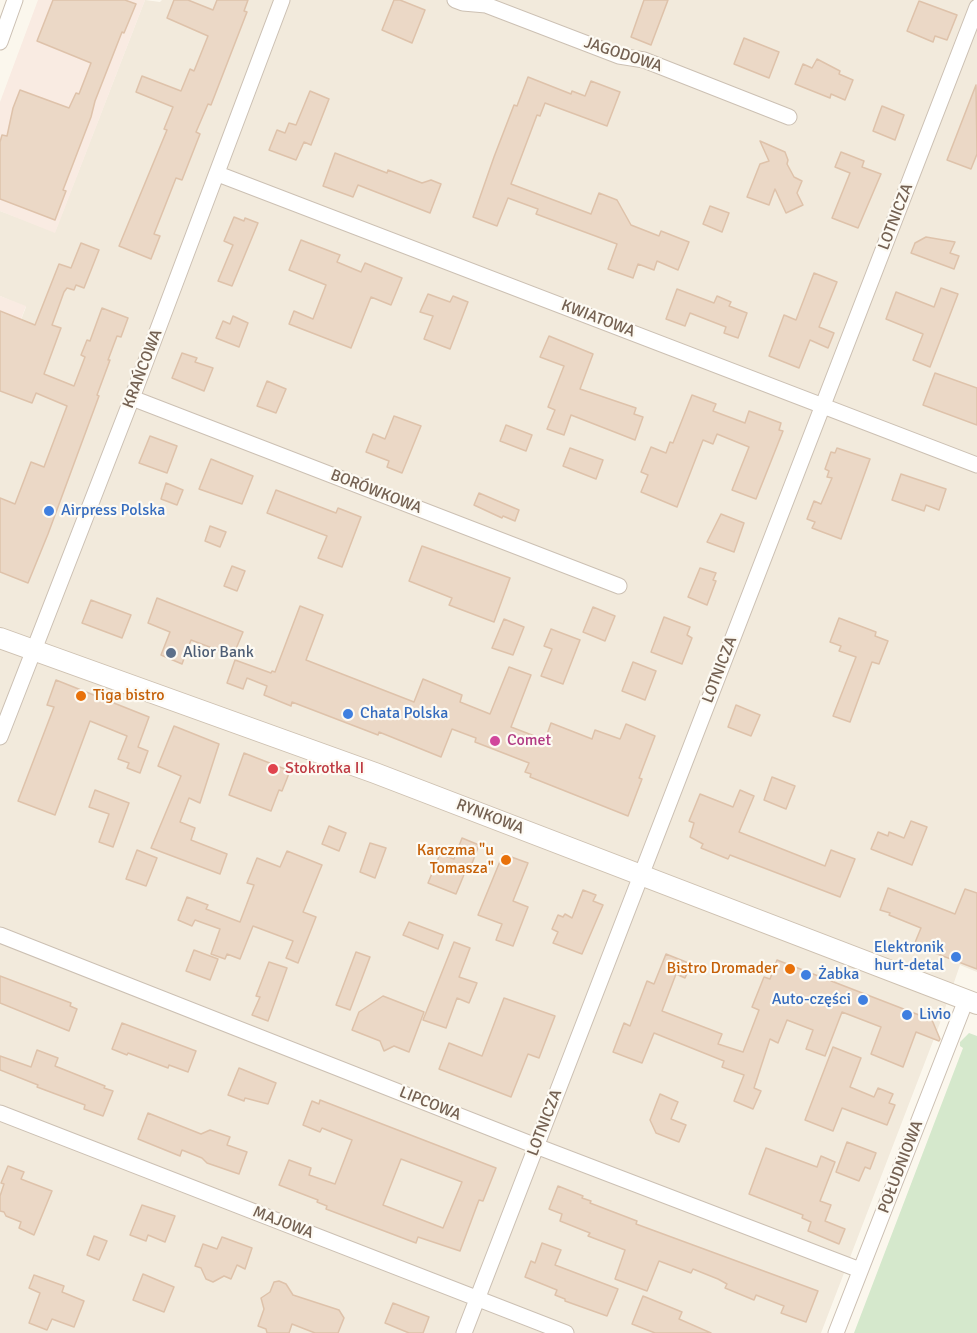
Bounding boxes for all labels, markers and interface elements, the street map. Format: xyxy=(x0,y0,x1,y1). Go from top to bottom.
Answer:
street label: JAGODOWA xyxy=(581,33,665,77)
street label: LOTNICZA xyxy=(875,181,917,253)
street label: KWIATOWA xyxy=(558,296,638,342)
street label: KRAŃCOWA xyxy=(119,327,167,411)
street label: BORÓWKOWA xyxy=(328,466,424,518)
place label: Airpress Polska xyxy=(61,501,165,521)
marker: Airpress Polska xyxy=(42,504,56,518)
street label: LOTNICZA xyxy=(699,634,741,706)
place label: Alior Bank xyxy=(183,643,254,663)
marker: Alior Bank xyxy=(164,646,178,660)
place label: Tiga bistro xyxy=(93,686,165,706)
marker: Tiga bistro xyxy=(74,689,88,703)
place label: Chata Polska xyxy=(360,704,448,724)
marker: Chata Polska xyxy=(341,707,355,721)
place label: Comet xyxy=(507,731,551,751)
marker: Comet xyxy=(488,734,502,748)
place label: Stokrotka II xyxy=(285,759,364,779)
marker: Stokrotka II xyxy=(266,762,280,776)
street label: RYNKOWA xyxy=(453,795,527,839)
place label: Karczma "u Tomasza" xyxy=(417,841,494,879)
marker: Karczma "u Tomasza" xyxy=(499,853,513,867)
place label: Elektronik hurt-detal xyxy=(874,938,944,976)
marker: Elektronik hurt-detal xyxy=(949,950,963,964)
place label: Bistro Dromader xyxy=(667,959,778,979)
marker: Bistro Dromader xyxy=(783,962,797,976)
place label: Żabka xyxy=(818,965,859,985)
marker: Żabka xyxy=(799,968,813,982)
place label: Auto-części xyxy=(772,990,851,1010)
marker: Auto-części xyxy=(856,993,870,1007)
place label: Livio xyxy=(919,1005,951,1025)
marker: Livio xyxy=(900,1008,914,1022)
street label: LIPCOWA xyxy=(396,1083,464,1125)
street label: LOTNICZA xyxy=(524,1087,566,1159)
street label: POŁUDNIOWA xyxy=(875,1118,927,1216)
street label: MAJOWA xyxy=(250,1203,316,1243)

